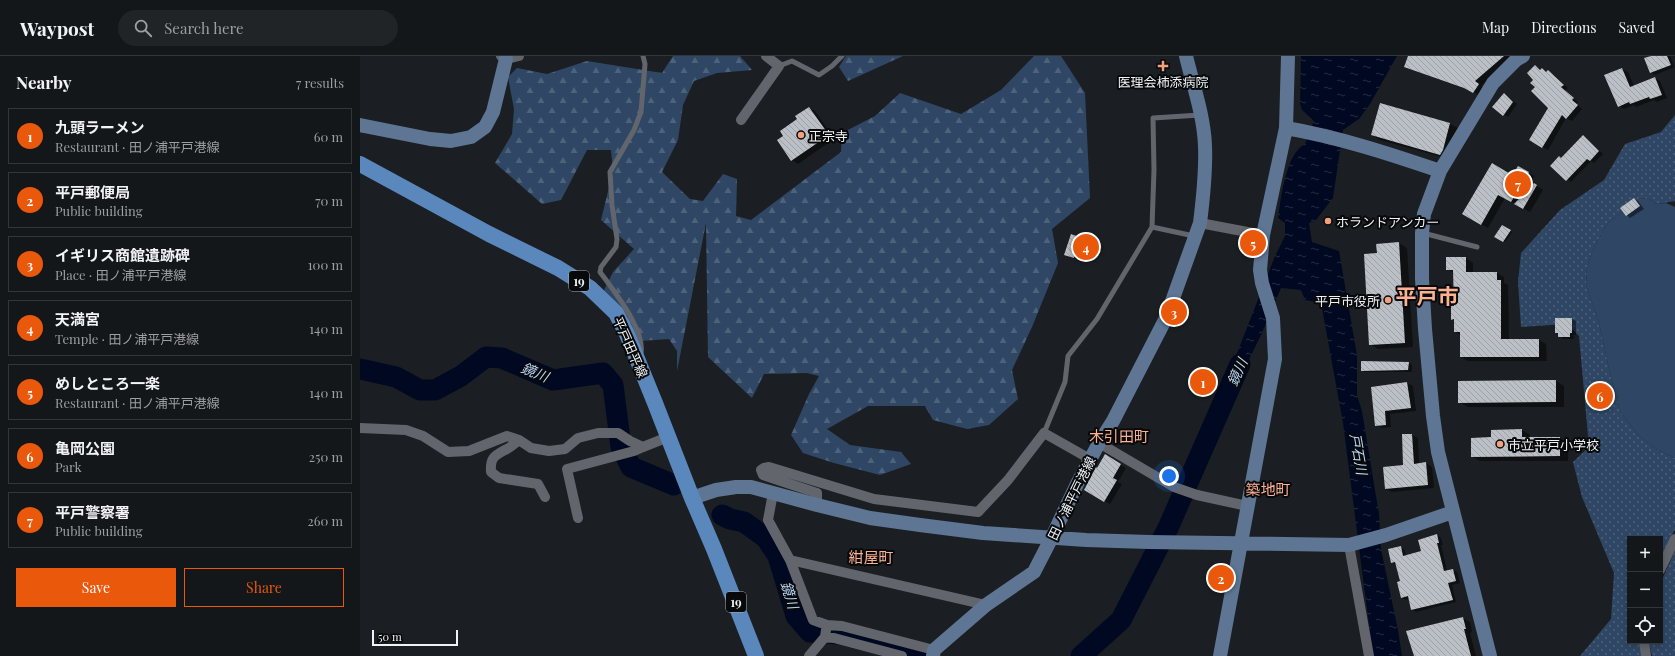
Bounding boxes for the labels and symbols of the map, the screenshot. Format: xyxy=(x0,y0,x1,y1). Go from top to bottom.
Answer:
marker: 医理会柿添病院 xyxy=(1157,60,1169,72)
place label: 医理会柿添病院 xyxy=(1117,73,1209,90)
place label: 正宗寺 xyxy=(809,127,848,144)
marker: 正宗寺 xyxy=(796,130,806,140)
pin: 7 xyxy=(1505,169,1531,199)
place label: ホランドアンカー xyxy=(1336,213,1439,230)
marker: ホランドアンカー xyxy=(1323,216,1333,226)
pin: 5 xyxy=(1240,228,1266,258)
pin: 4 xyxy=(1073,232,1099,262)
road number: 19 xyxy=(569,271,589,291)
district label: 平戸市 xyxy=(1396,281,1459,309)
place label: 平戸市役所 xyxy=(1315,292,1380,309)
marker: 平戸市役所 xyxy=(1383,295,1393,305)
pin: 3 xyxy=(1161,297,1187,327)
street label: 平戸田平線 xyxy=(610,314,652,380)
water label: 鏡川 xyxy=(1223,354,1252,389)
water label: 鏡川 xyxy=(518,358,553,387)
pin: 1 xyxy=(1190,367,1216,397)
pin: 6 xyxy=(1587,381,1613,411)
district label: 木引田町 xyxy=(1089,426,1149,446)
water label: 戸石川 xyxy=(1346,432,1372,478)
place label: 市立平戸小学校 xyxy=(1508,436,1599,453)
marker: 市立平戸小学校 xyxy=(1495,439,1505,449)
street label: 田ノ浦平戸港線 xyxy=(1043,453,1099,543)
your location xyxy=(1159,466,1179,486)
district label: 築地町 xyxy=(1245,479,1291,499)
district label: 紺屋町 xyxy=(848,547,894,567)
pin: 2 xyxy=(1208,563,1234,593)
water label: 鏡川 xyxy=(777,579,804,613)
road number: 19 xyxy=(726,592,746,612)
scale bar xyxy=(372,628,458,647)

